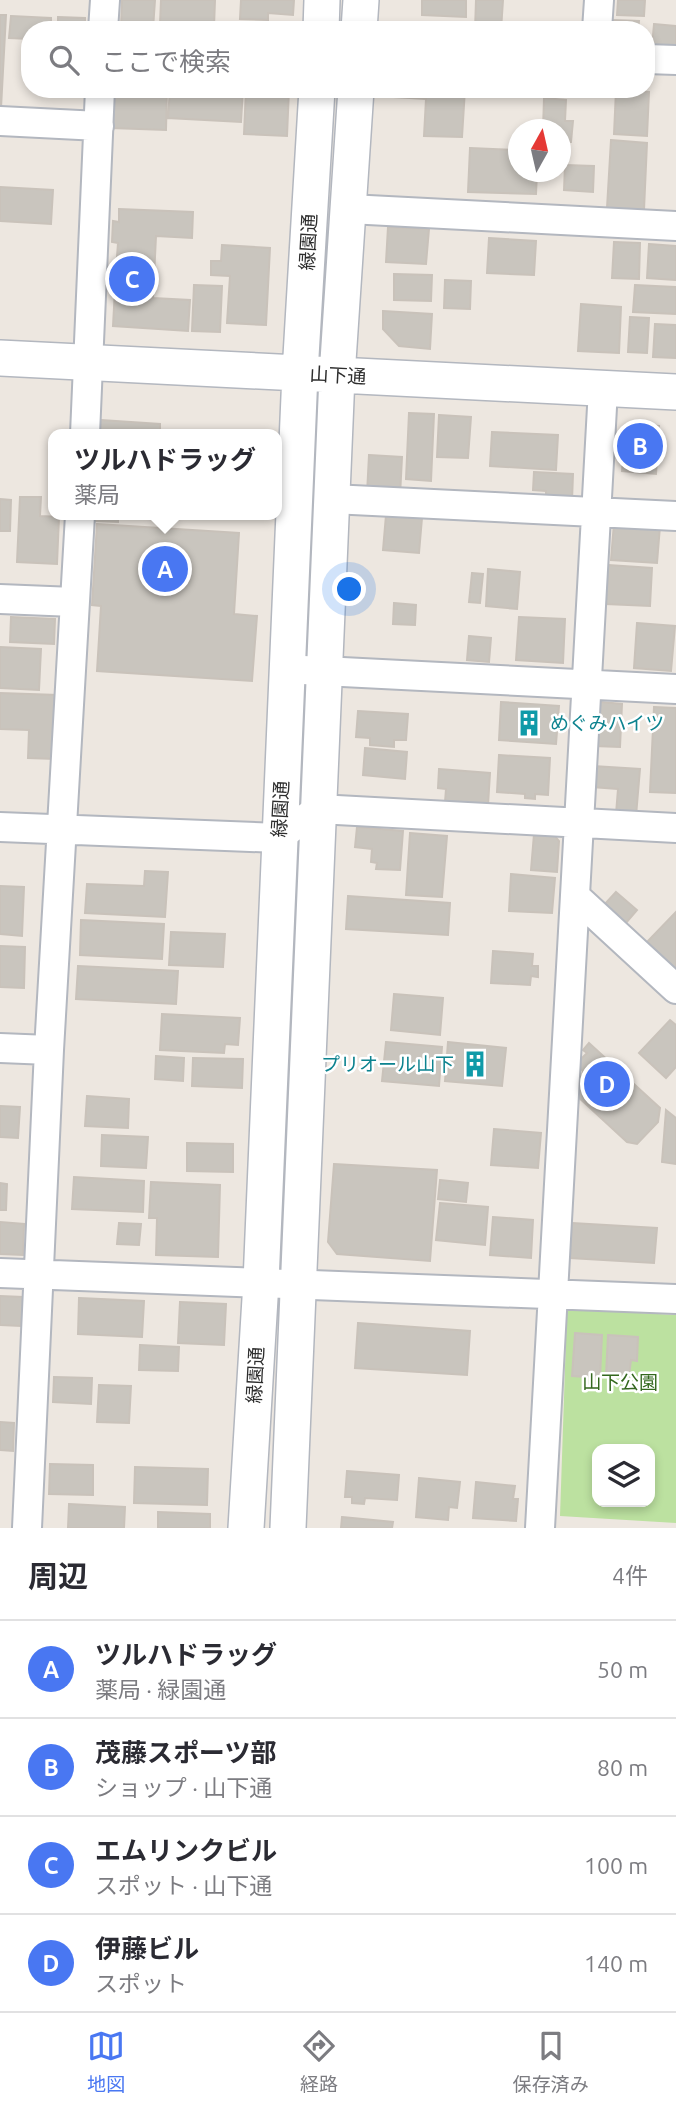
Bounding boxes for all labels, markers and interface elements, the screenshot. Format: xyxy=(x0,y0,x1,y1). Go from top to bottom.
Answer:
search box xyxy=(21,21,655,98)
icon: search xyxy=(45,41,83,79)
text: ここで検索 xyxy=(101,47,231,76)
north arrow xyxy=(508,119,571,182)
street label: 緑園通 xyxy=(296,213,320,271)
pin: C xyxy=(109,253,155,305)
street label: 山下通 xyxy=(309,363,367,387)
pin: B xyxy=(617,420,663,472)
popup xyxy=(48,429,282,520)
text: ツルハドラッグ xyxy=(74,445,256,474)
text: 薬局 xyxy=(74,482,120,507)
pin: A xyxy=(142,543,188,595)
your location xyxy=(332,572,366,606)
building icon: めぐみハイツ xyxy=(514,708,544,738)
place label: めぐみハイツ xyxy=(550,712,664,734)
street label: 緑園通 xyxy=(268,780,292,838)
building icon: プリオール山下 xyxy=(460,1049,490,1079)
place label: プリオール山下 xyxy=(321,1053,454,1075)
pin: D xyxy=(584,1058,630,1110)
street label: 緑園通 xyxy=(243,1346,267,1404)
park label: 山下公園 xyxy=(582,1371,658,1393)
map controls xyxy=(592,1444,655,1507)
button: layers xyxy=(592,1444,655,1507)
text: 周辺 xyxy=(28,1559,88,1593)
text: 4件 xyxy=(612,1563,648,1588)
text: ツルハドラッグ xyxy=(95,1640,277,1669)
text: A xyxy=(43,1657,59,1682)
text: 50 m xyxy=(597,1657,648,1682)
text: 薬局 · 緑園通 xyxy=(95,1677,226,1702)
text: 茂藤スポーツ部 xyxy=(95,1738,276,1767)
text: B xyxy=(43,1755,59,1780)
text: 80 m xyxy=(597,1755,648,1780)
text: ショップ · 山下通 xyxy=(95,1775,272,1800)
text: エムリンクビル xyxy=(95,1836,277,1865)
text: C xyxy=(44,1853,58,1878)
text: 100 m xyxy=(584,1853,648,1878)
text: スポット · 山下通 xyxy=(95,1873,272,1898)
text: 伊藤ビル xyxy=(95,1934,199,1963)
text: D xyxy=(43,1951,59,1976)
text: 140 m xyxy=(584,1951,648,1976)
text: スポット xyxy=(95,1971,187,1996)
tab: 地図 xyxy=(87,2027,125,2096)
tab: 経路 xyxy=(300,2027,338,2096)
tab: 保存済み xyxy=(513,2027,589,2096)

